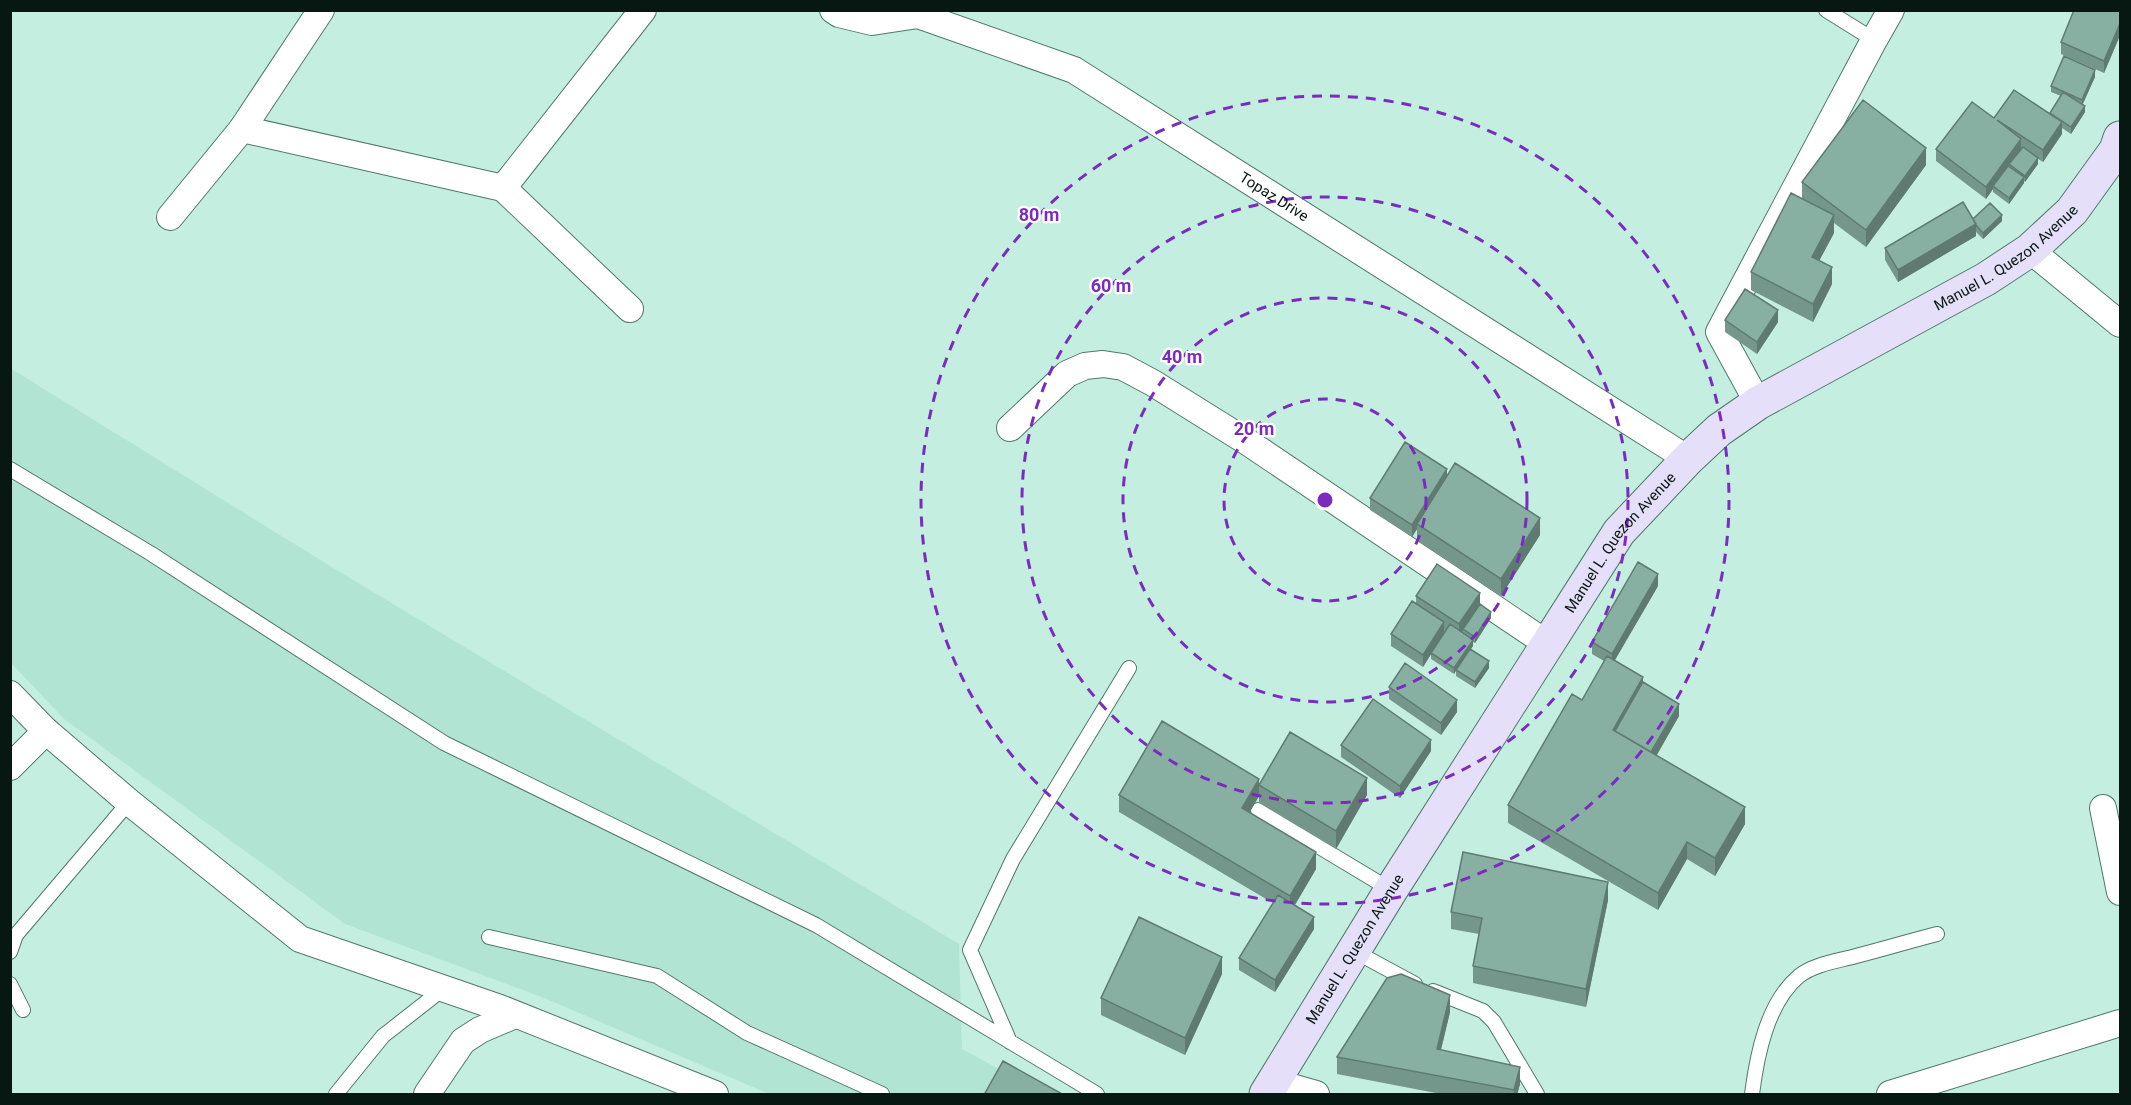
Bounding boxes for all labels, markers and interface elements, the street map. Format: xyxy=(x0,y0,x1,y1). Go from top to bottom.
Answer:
street label: Topaz Drive xyxy=(1236,168,1312,225)
street label: Manuel L. Quezon Avenue xyxy=(1931,202,2082,315)
text: 80 m xyxy=(1019,204,1059,225)
text: 60 m xyxy=(1091,275,1131,296)
text: 40 m xyxy=(1162,346,1202,367)
text: 20 m xyxy=(1234,418,1274,439)
street label: Manuel L. Quezon Avenue xyxy=(1561,469,1680,616)
centre of rings xyxy=(1315,490,1335,510)
street label: Manuel L. Quezon Avenue xyxy=(1302,871,1408,1027)

